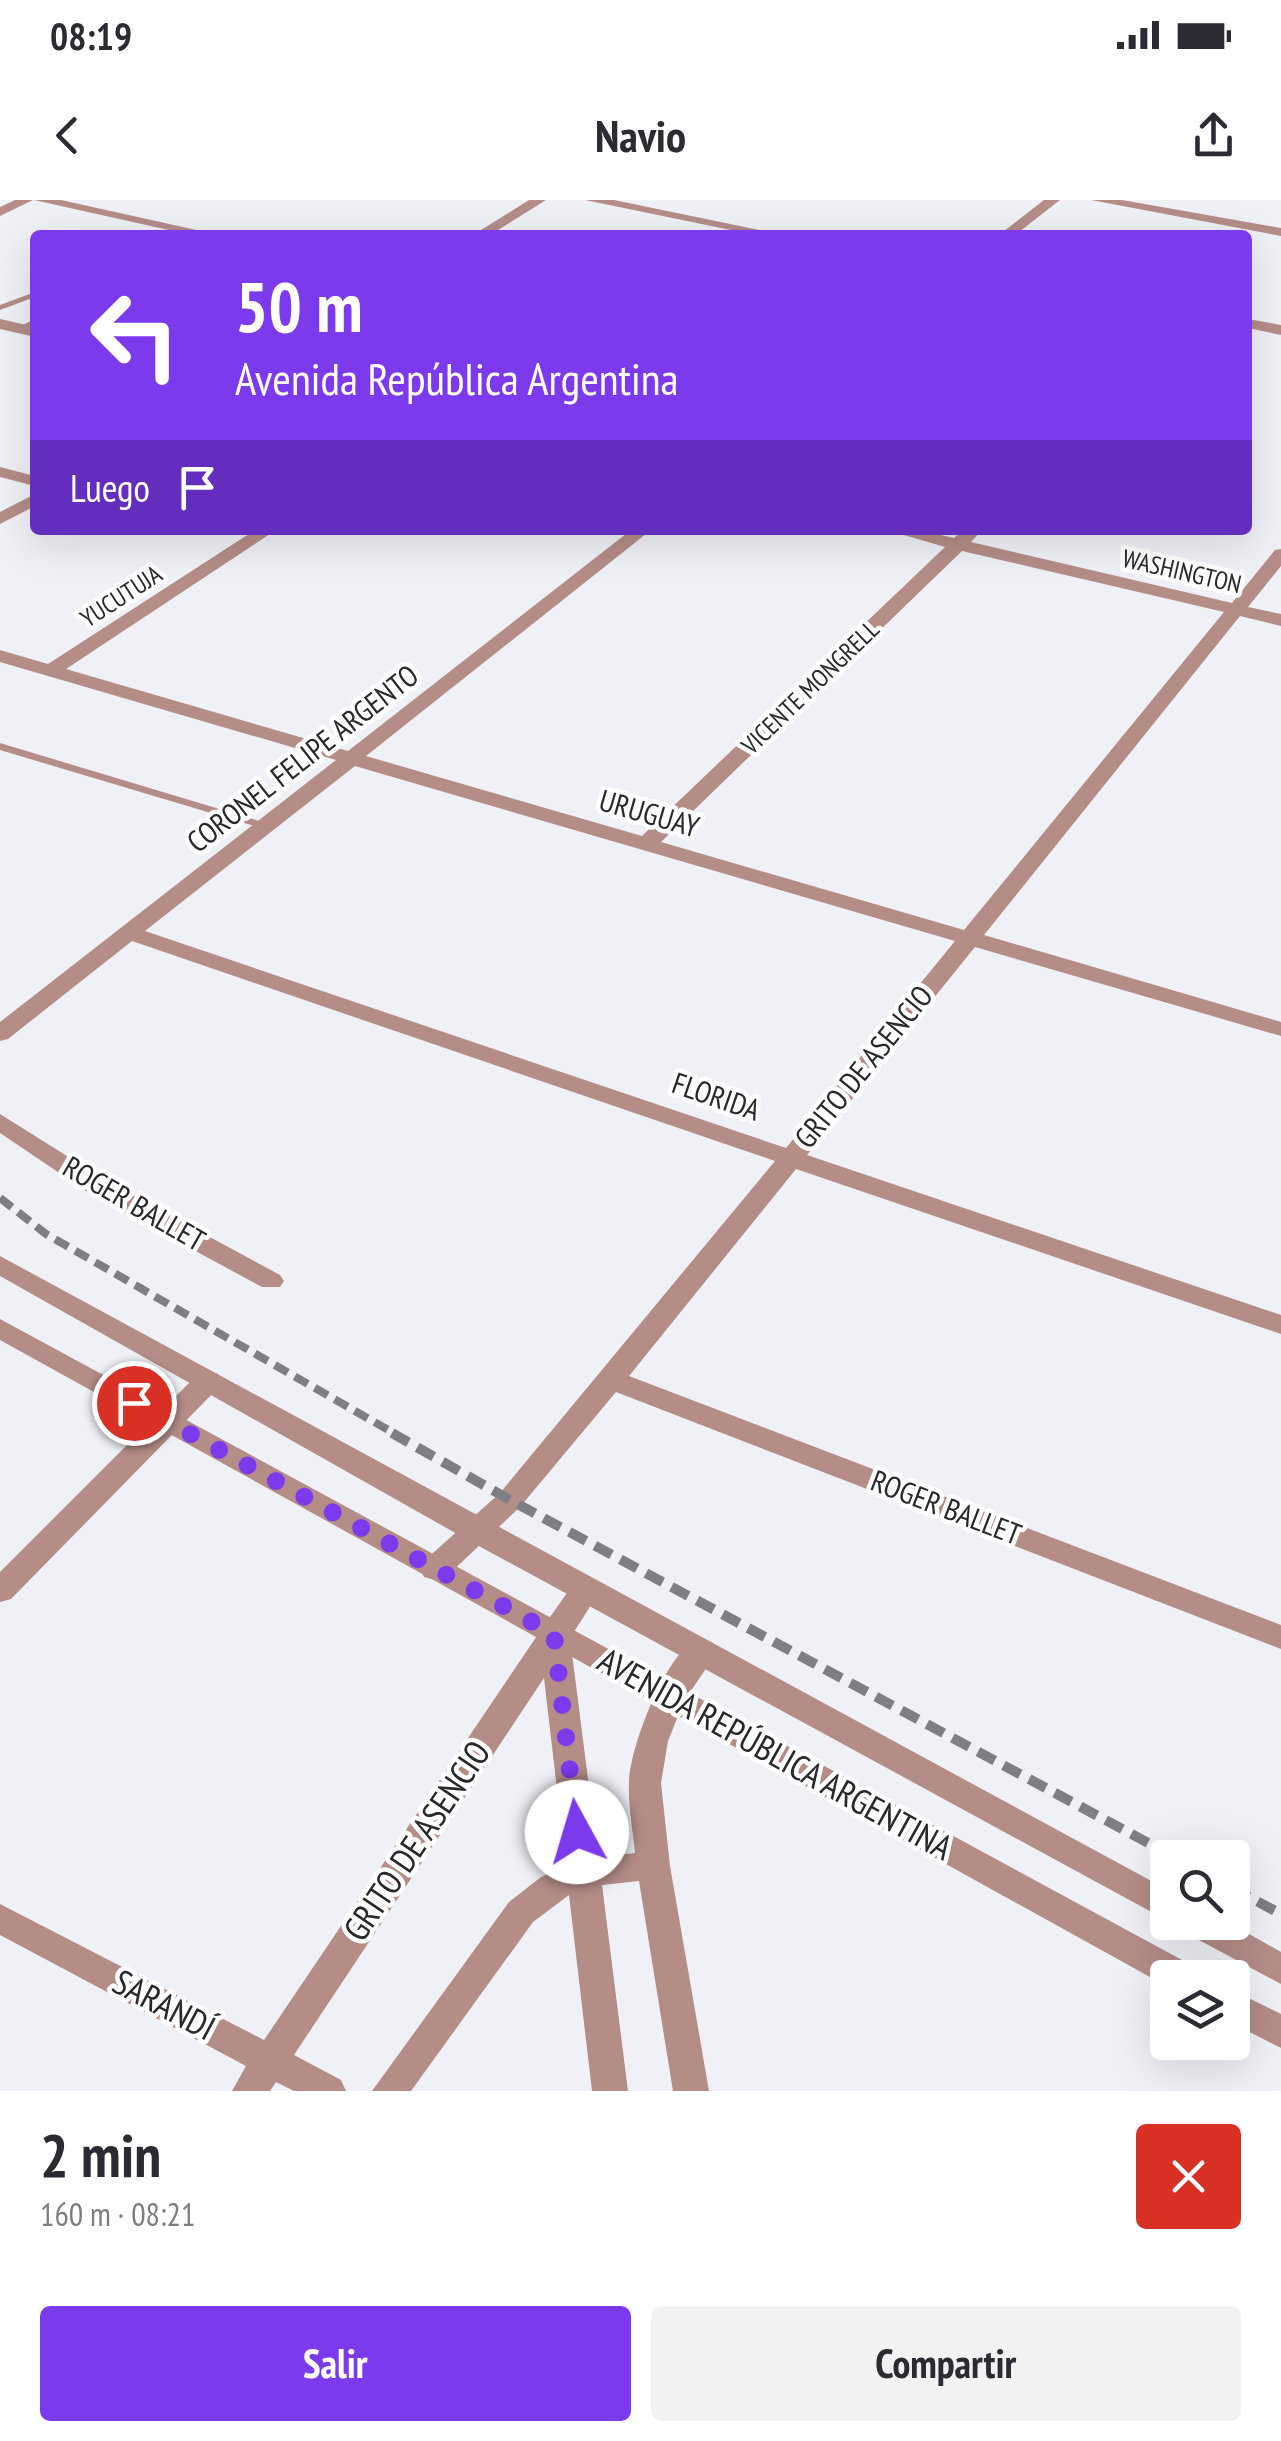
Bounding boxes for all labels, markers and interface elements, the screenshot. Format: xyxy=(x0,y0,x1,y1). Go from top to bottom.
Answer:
text: 08:19 xyxy=(50,11,132,60)
text: Navio xyxy=(595,106,686,164)
icon: back xyxy=(40,108,95,163)
icon: share xyxy=(1186,108,1241,163)
text: 50 m xyxy=(235,261,363,351)
icon: left xyxy=(70,270,200,400)
text: Avenida República Argentina xyxy=(235,349,678,407)
icon: arrive xyxy=(170,460,225,515)
text: Luego xyxy=(70,463,150,512)
street label: WASHINGTON xyxy=(1119,542,1245,600)
street label: YUCUTUJA xyxy=(74,558,168,634)
street label: VICENTE MONGRELL xyxy=(734,613,886,761)
street label: CORONEL FELIPE ARGENTO xyxy=(178,655,426,860)
street label: URUGUAY xyxy=(595,780,704,845)
street label: GRITO DE ASENCIO xyxy=(785,977,941,1156)
street label: FLORIDA xyxy=(667,1062,766,1129)
street label: ROGER BALLET xyxy=(57,1146,213,1259)
pin xyxy=(92,1361,177,1446)
icon: arrive xyxy=(107,1376,162,1431)
street label: ROGER BALLET xyxy=(866,1460,1027,1553)
street label: AVENIDA REPÚBLICA ARGENTINA xyxy=(590,1636,961,1870)
street label: GRITO DE ASENCIO xyxy=(332,1731,500,1949)
position arrow xyxy=(525,1780,629,1884)
map controls xyxy=(1150,1840,1250,2060)
button: search xyxy=(1150,1840,1250,1940)
street label: SARANDÍ xyxy=(105,1958,224,2051)
button: layers xyxy=(1150,1960,1250,2060)
text: 2 min xyxy=(40,2116,161,2194)
button: close xyxy=(1136,2124,1241,2229)
text: 160 m · 08:21 xyxy=(40,2193,195,2235)
button: Salir xyxy=(40,2306,631,2421)
button: Compartir xyxy=(651,2306,1241,2421)

